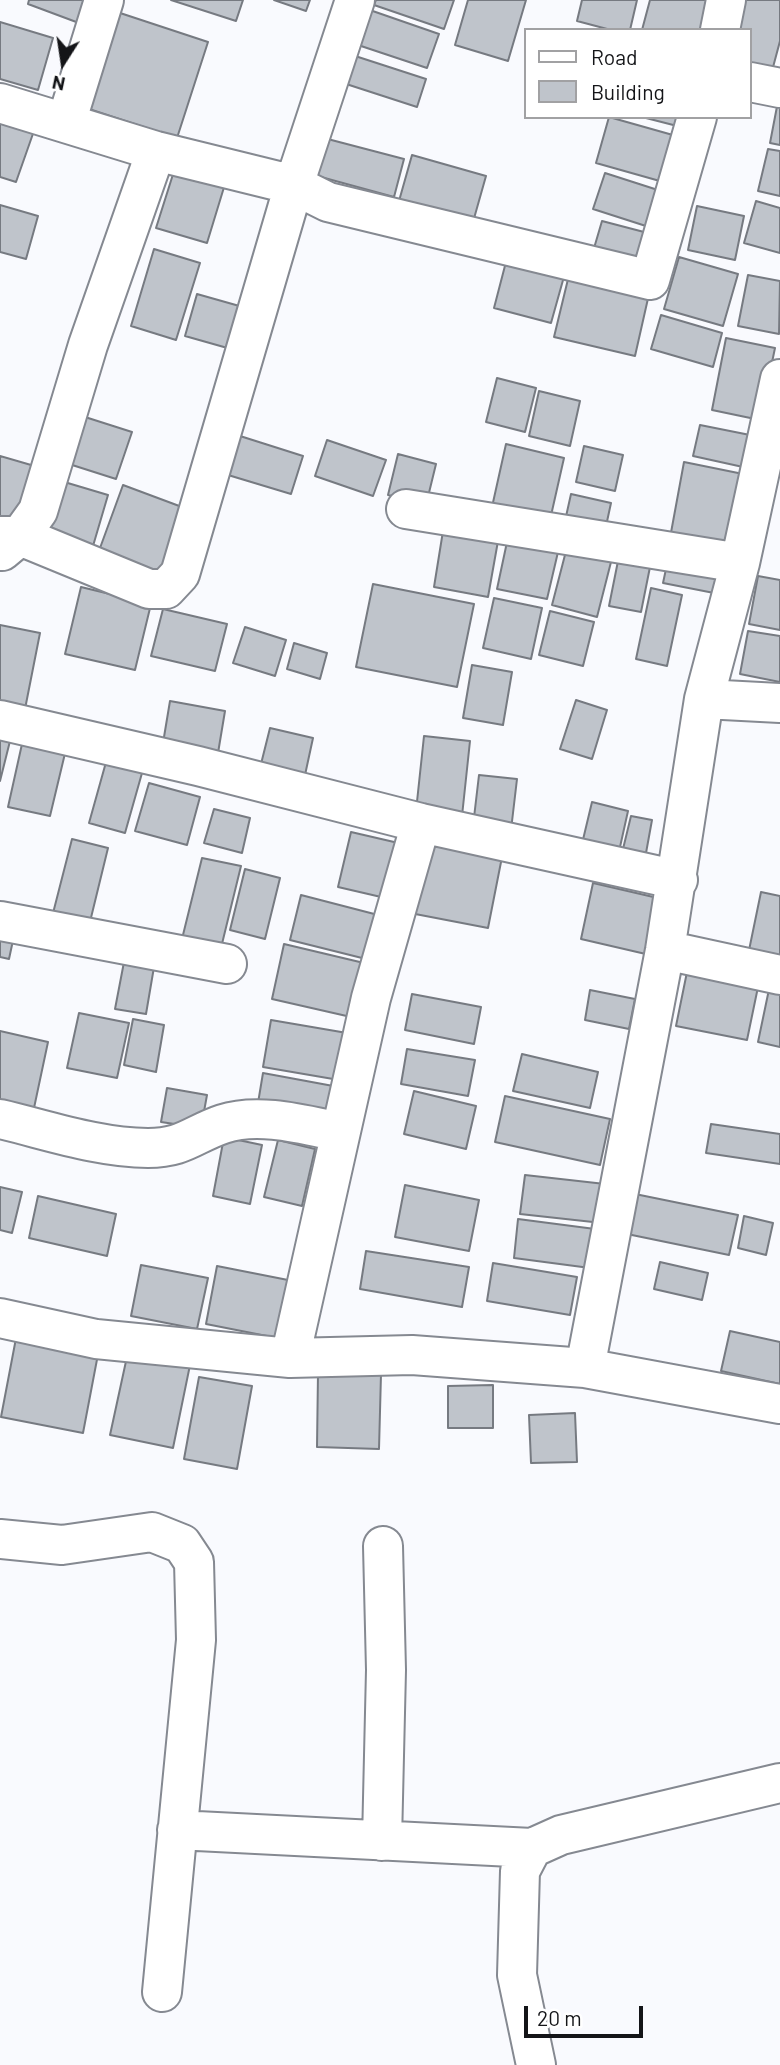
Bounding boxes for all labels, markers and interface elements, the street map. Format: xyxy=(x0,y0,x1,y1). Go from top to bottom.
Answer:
north arrow xyxy=(28,28,98,98)
legend xyxy=(524,28,752,119)
text: Road xyxy=(591,44,637,69)
text: N xyxy=(50,71,67,97)
text: Building xyxy=(591,79,665,104)
scale bar xyxy=(528,1992,647,2036)
text: 20 m xyxy=(537,2005,582,2030)

